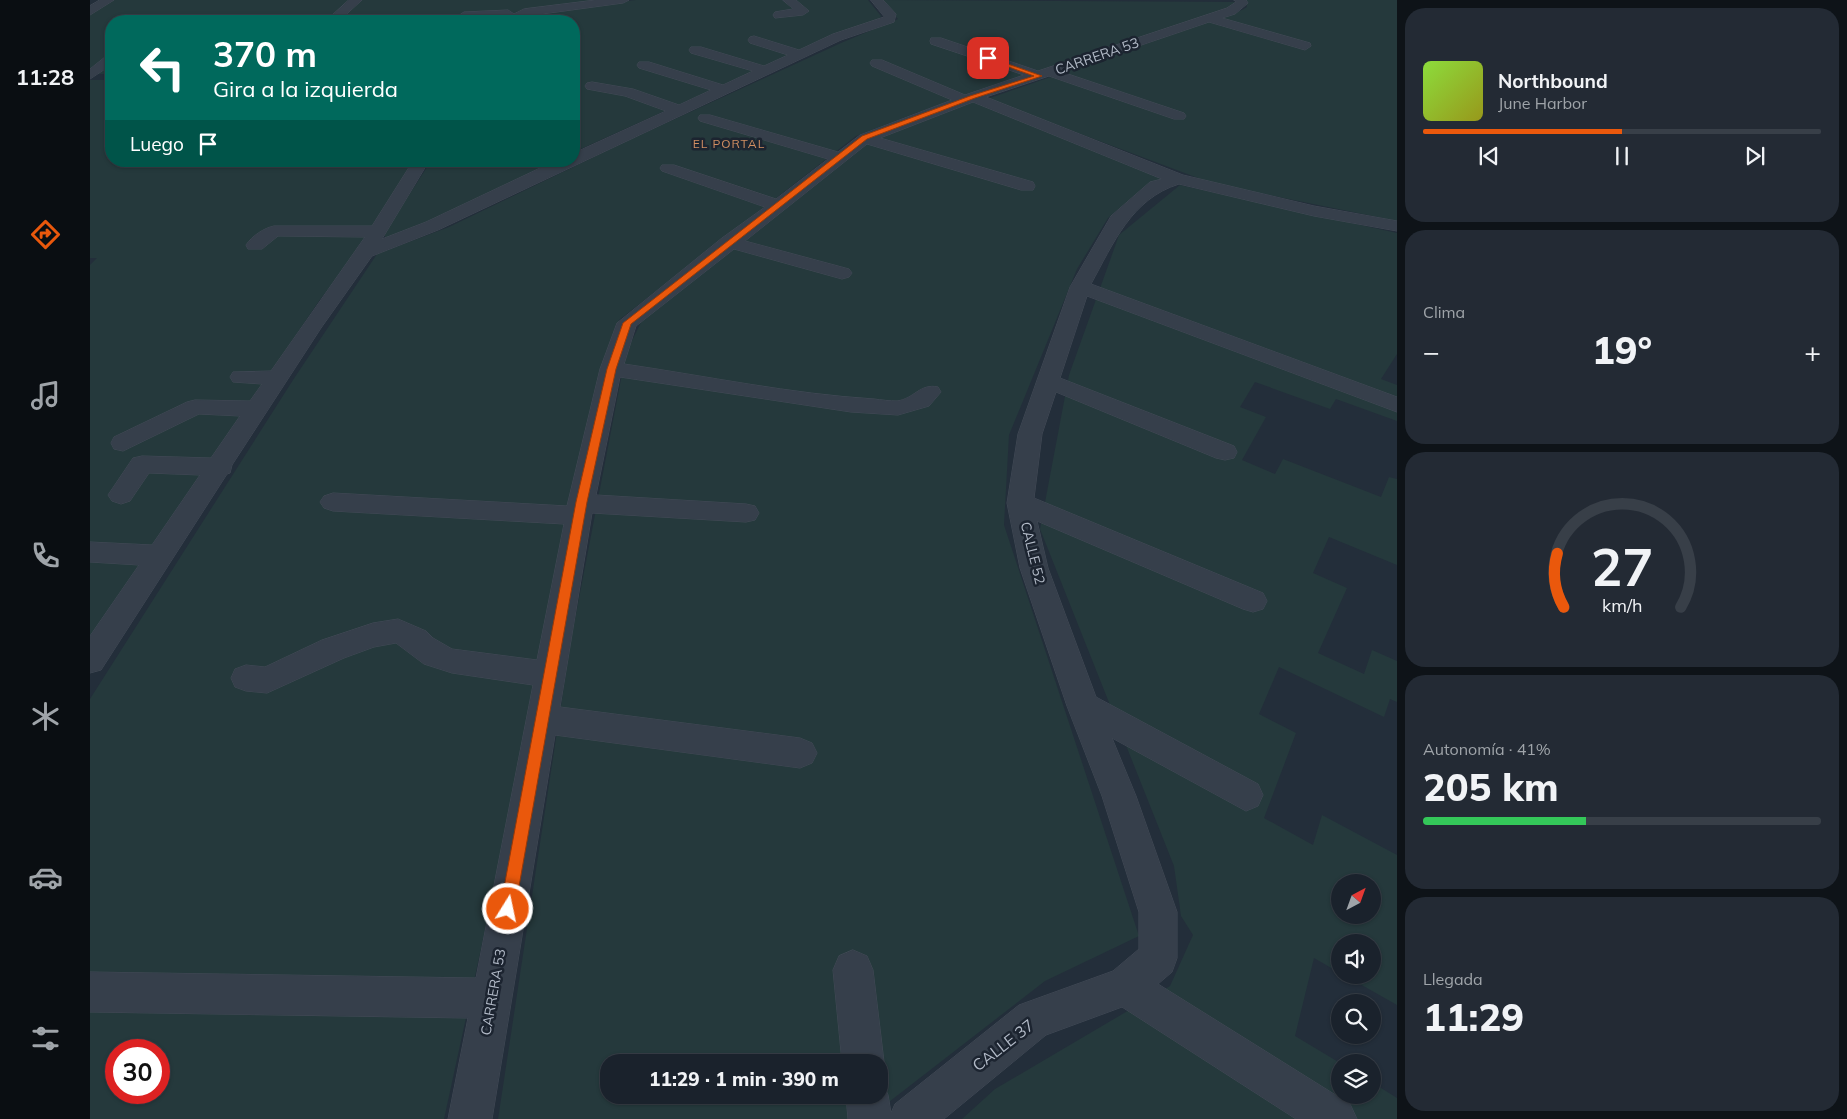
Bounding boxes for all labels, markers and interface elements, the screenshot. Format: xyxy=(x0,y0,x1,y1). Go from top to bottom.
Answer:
text: 370 m xyxy=(213,32,317,76)
street label: CARRERA 53 xyxy=(1053,33,1141,79)
icon: left xyxy=(130,35,195,100)
pin xyxy=(967,37,1009,79)
icon: arrive xyxy=(974,44,1002,72)
text: 11:28 xyxy=(16,63,74,91)
text: Northbound xyxy=(1498,69,1608,93)
text: Gira a la izquierda xyxy=(213,75,398,103)
text: June Harbor xyxy=(1498,93,1587,113)
icon: arrive xyxy=(194,130,222,158)
text: Luego xyxy=(130,132,184,156)
district label: EL PORTAL xyxy=(693,136,765,151)
icon: previous xyxy=(1475,142,1503,170)
icon: pause xyxy=(1608,142,1636,170)
icon: next xyxy=(1741,142,1769,170)
icon: directions xyxy=(28,217,63,252)
text: Clima xyxy=(1423,302,1465,322)
text: 19° xyxy=(1592,326,1652,374)
text: − xyxy=(1423,334,1440,369)
text: + xyxy=(1804,334,1821,369)
icon: music xyxy=(28,378,63,413)
street label: CALLE 52 xyxy=(1017,520,1049,586)
text: 27 xyxy=(1591,534,1653,599)
icon: phone xyxy=(28,538,63,573)
text: km/h xyxy=(1602,594,1642,616)
icon: climate xyxy=(28,699,63,734)
text: Autonomía · 41% xyxy=(1423,739,1551,759)
text: 205 km xyxy=(1423,763,1559,811)
icon: car xyxy=(28,860,63,895)
north arrow xyxy=(1331,874,1381,924)
map controls xyxy=(1331,874,1381,1104)
position arrow xyxy=(481,882,533,934)
button: sound xyxy=(1331,934,1381,984)
street label: CARRERA 53 xyxy=(477,947,509,1037)
text: Llegada xyxy=(1423,969,1483,989)
text: 11:29 xyxy=(1423,993,1524,1041)
button: search xyxy=(1331,994,1381,1044)
street label: CALLE 37 xyxy=(968,1015,1038,1075)
icon: filters xyxy=(28,1021,63,1056)
speed limit sign: 30 xyxy=(105,1039,170,1104)
button: layers xyxy=(1331,1054,1381,1104)
text: 11:29 · 1 min · 390 m xyxy=(649,1067,839,1091)

